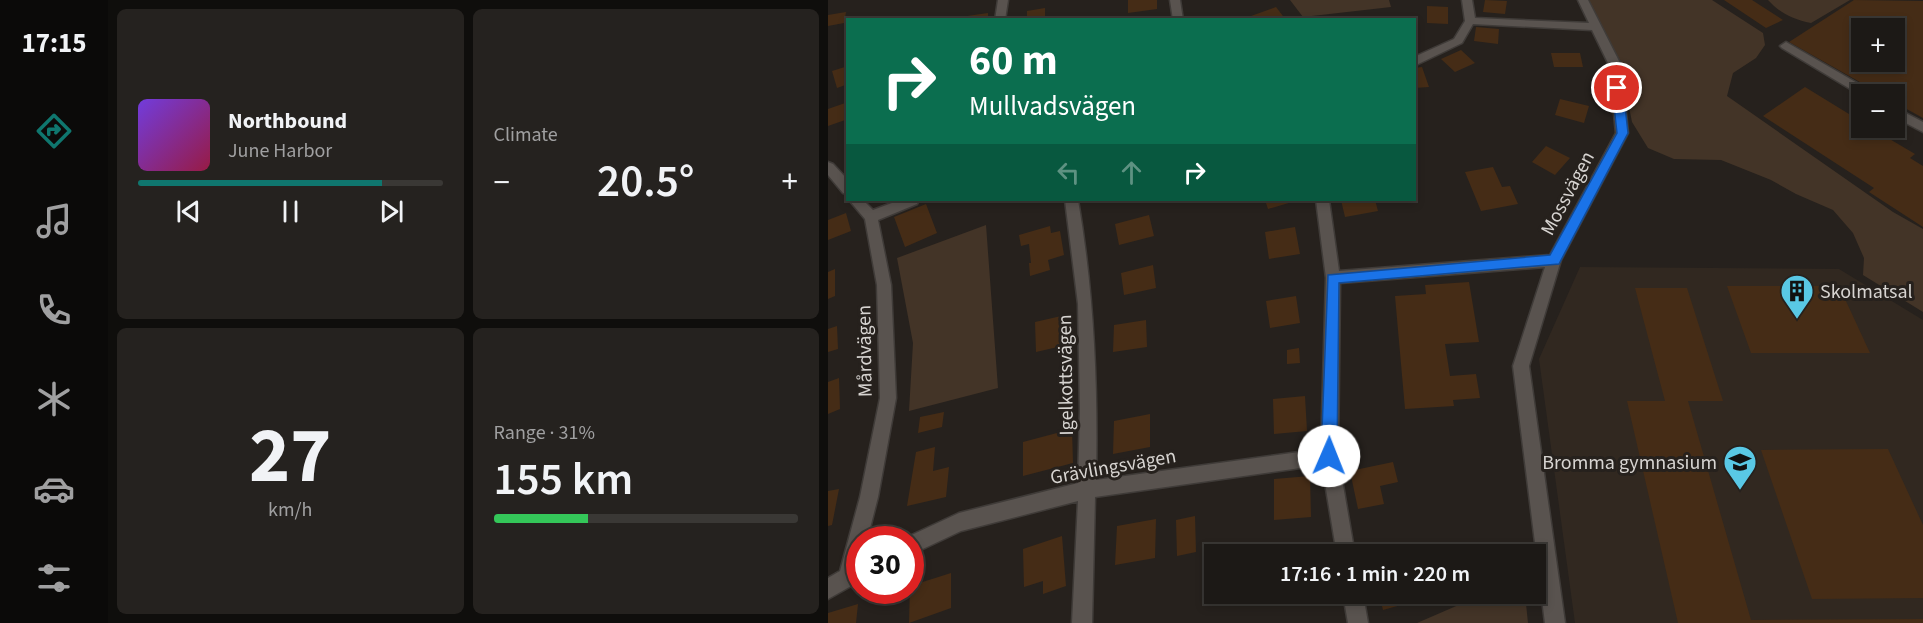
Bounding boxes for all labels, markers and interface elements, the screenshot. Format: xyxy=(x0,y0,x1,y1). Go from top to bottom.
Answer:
map controls xyxy=(1851,18,1905,138)
button: + xyxy=(1851,18,1905,72)
text: 17:15 xyxy=(21,24,87,63)
text: 60 m xyxy=(969,31,1058,91)
icon: right xyxy=(870,42,948,120)
pin xyxy=(1591,62,1642,113)
icon: arrive xyxy=(1600,71,1633,104)
button: − xyxy=(1851,84,1905,138)
text: Mullvadsvägen xyxy=(969,87,1136,126)
text: Northbound xyxy=(228,105,347,137)
icon: directions xyxy=(33,110,75,152)
text: Climate xyxy=(494,121,558,149)
text: June Harbor xyxy=(228,137,332,165)
street label: Mossvägen xyxy=(1534,146,1602,241)
text: 20.5° xyxy=(597,150,694,214)
icon: left xyxy=(1052,156,1085,189)
icon: ahead xyxy=(1115,156,1148,189)
icon: right xyxy=(1178,156,1211,189)
text: − xyxy=(494,159,510,206)
text: + xyxy=(782,159,798,206)
icon: previous xyxy=(172,195,205,228)
icon: pause xyxy=(274,195,307,228)
icon: next xyxy=(375,195,408,228)
icon: music xyxy=(33,200,75,242)
building icon: Skolmatsal xyxy=(1779,273,1815,320)
place label: Skolmatsal xyxy=(1820,278,1913,306)
icon: phone xyxy=(33,289,75,331)
street label: Mårdvägen xyxy=(850,305,880,397)
street label: Igelkottsvägen xyxy=(1051,314,1081,436)
icon: climate xyxy=(33,378,75,420)
text: 27 xyxy=(249,401,331,512)
text: Range · 31% xyxy=(494,419,595,447)
position arrow xyxy=(1297,424,1361,488)
street label: Grävlingsvägen xyxy=(1048,442,1178,492)
school or university icon: Bromma gymnasium xyxy=(1722,444,1758,491)
text: 155 km xyxy=(494,448,633,512)
place label: Bromma gymnasium xyxy=(1542,449,1717,477)
icon: car xyxy=(33,468,75,510)
text: km/h xyxy=(268,496,312,524)
speed limit sign: 30 xyxy=(846,526,924,604)
icon: filters xyxy=(33,557,75,599)
text: 17:16 · 1 min · 220 m xyxy=(1280,558,1470,590)

